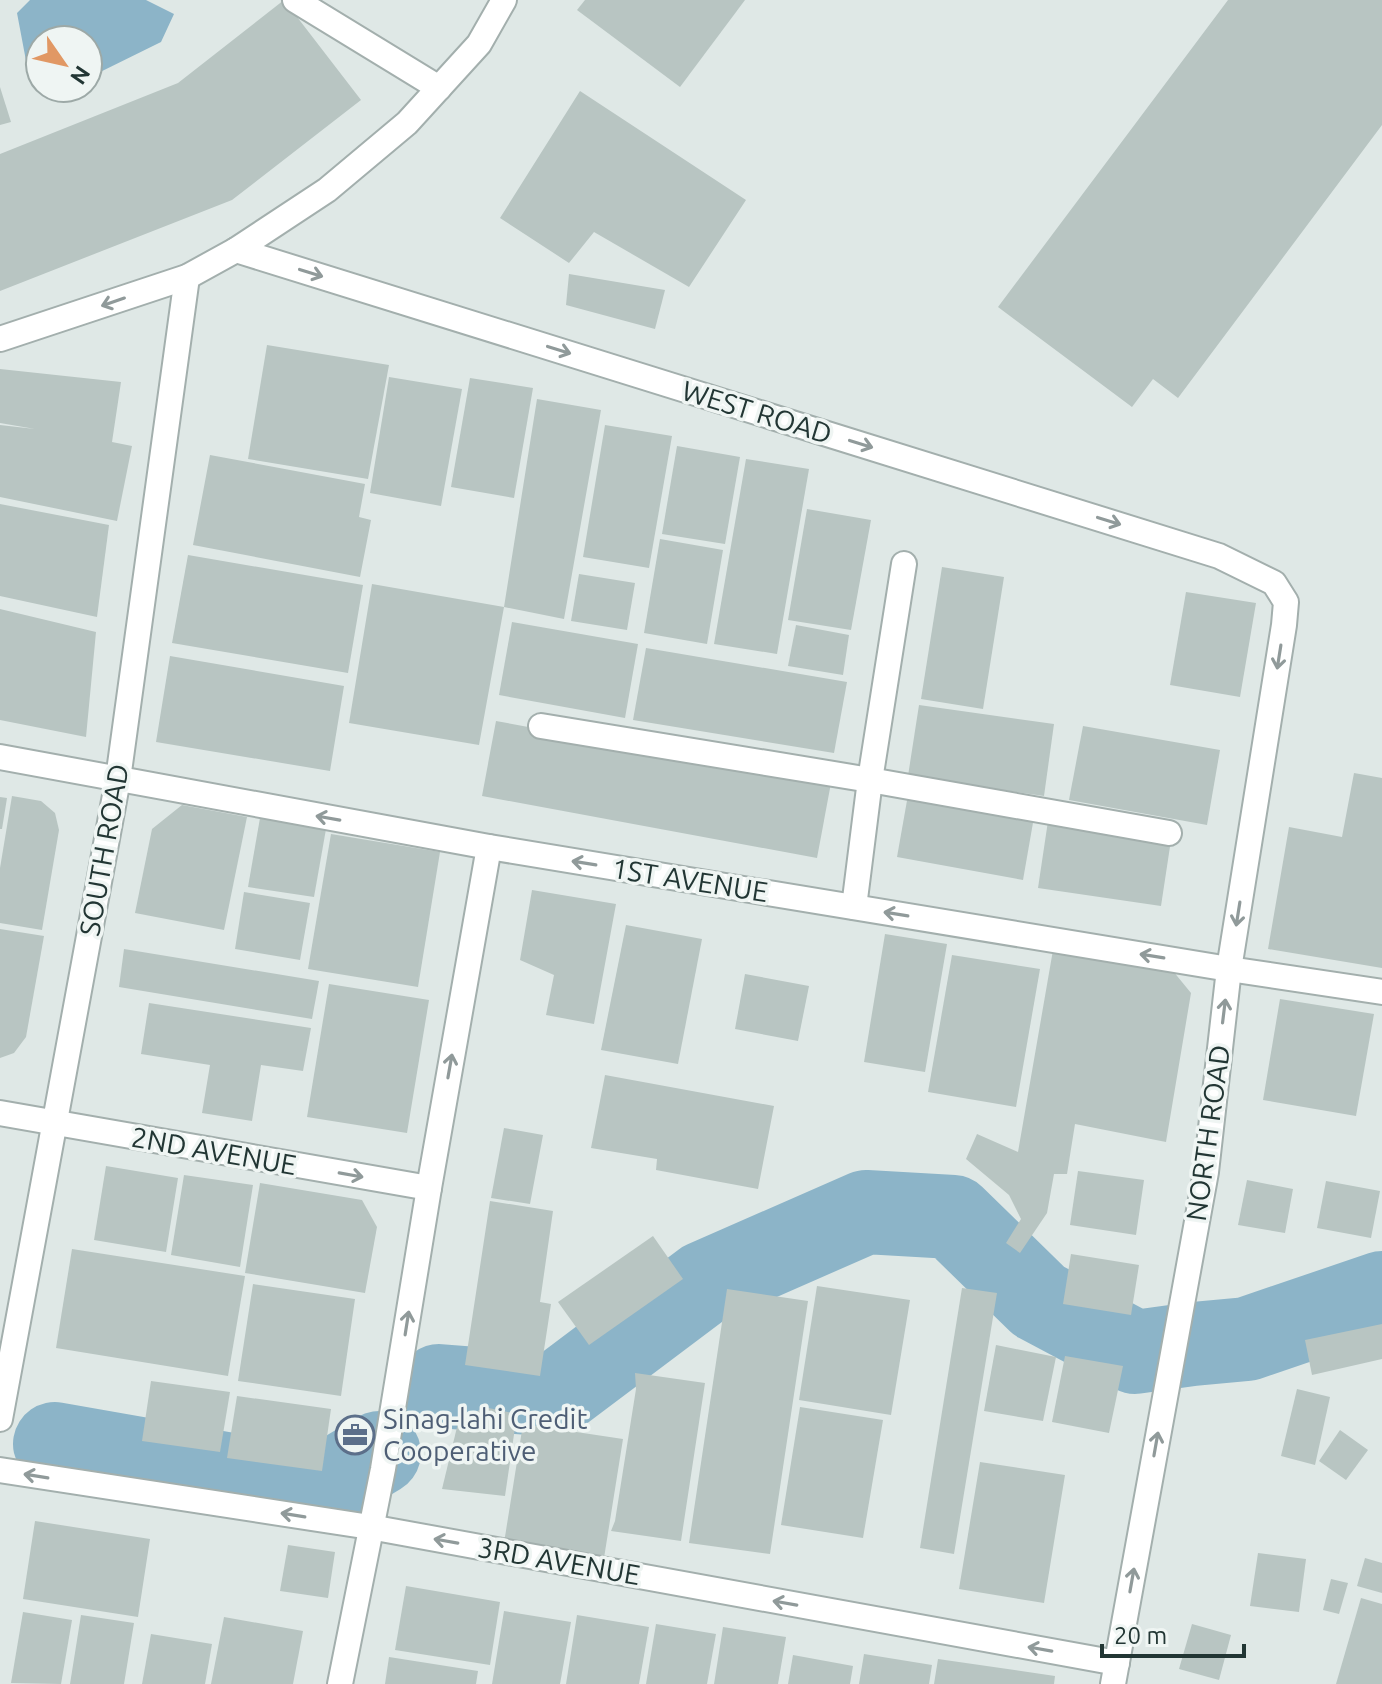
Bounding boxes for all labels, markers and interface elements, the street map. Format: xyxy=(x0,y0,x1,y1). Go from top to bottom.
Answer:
north arrow xyxy=(24,24,104,104)
text: N xyxy=(66,62,96,89)
one-way arrow xyxy=(297,266,323,281)
one-way arrow xyxy=(100,295,125,310)
one-way arrow xyxy=(546,344,571,358)
street label: WEST ROAD xyxy=(678,374,836,449)
one-way arrow xyxy=(847,437,873,452)
one-way arrow xyxy=(1095,514,1121,529)
one-way arrow xyxy=(1271,644,1286,669)
street label: SOUTH ROAD xyxy=(73,762,134,938)
one-way arrow xyxy=(316,809,341,824)
street label: 1ST AVENUE xyxy=(610,852,770,907)
one-way arrow xyxy=(572,855,597,870)
one-way arrow xyxy=(1230,901,1245,926)
one-way arrow xyxy=(884,906,909,921)
one-way arrow xyxy=(1140,948,1166,963)
one-way arrow xyxy=(1217,998,1232,1025)
street label: NORTH ROAD xyxy=(1180,1043,1235,1223)
one-way arrow xyxy=(444,1054,459,1079)
street label: 2ND AVENUE xyxy=(129,1121,299,1180)
one-way arrow xyxy=(338,1168,363,1183)
one-way arrow xyxy=(400,1311,415,1336)
place label: Sinag-lahi Credit Cooperative xyxy=(383,1403,587,1466)
office icon: Sinag-lahi Credit Cooperative xyxy=(334,1414,376,1456)
one-way arrow xyxy=(1150,1432,1165,1458)
one-way arrow xyxy=(24,1468,49,1483)
one-way arrow xyxy=(281,1507,306,1522)
street label: 3RD AVENUE xyxy=(475,1531,643,1590)
one-way arrow xyxy=(434,1532,460,1547)
one-way arrow xyxy=(1125,1567,1140,1593)
one-way arrow xyxy=(772,1594,798,1609)
scale bar xyxy=(1102,1608,1244,1658)
text: 20 m xyxy=(1114,1622,1167,1649)
one-way arrow xyxy=(1028,1641,1054,1656)

